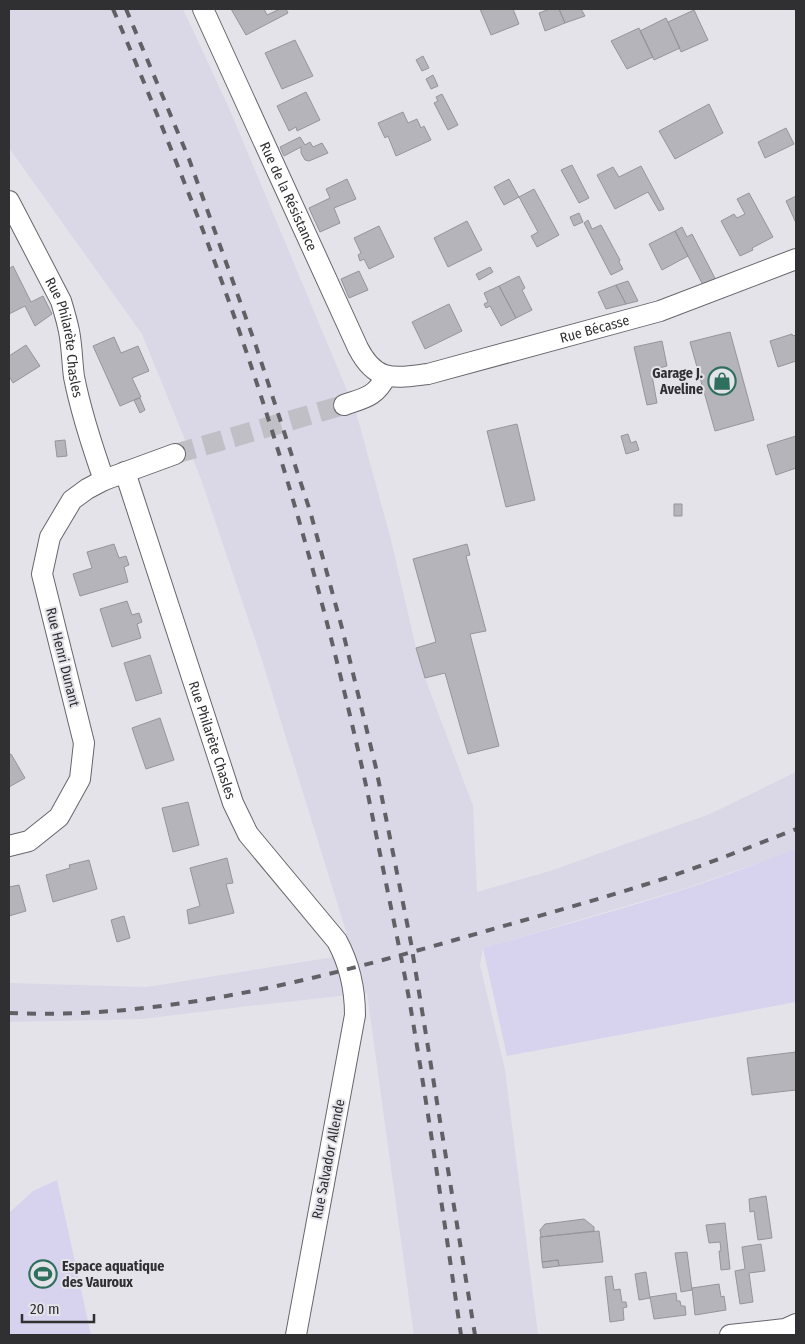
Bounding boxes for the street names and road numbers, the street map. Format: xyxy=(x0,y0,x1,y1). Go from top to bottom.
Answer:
street label: Rue de la Résistance xyxy=(256,139,320,254)
street label: Rue Philarète Chasles xyxy=(41,275,86,399)
street label: Rue Bécasse xyxy=(558,312,631,347)
street label: Rue Henri Dunant xyxy=(42,606,83,709)
street label: Rue Philarète Chasles xyxy=(185,679,239,802)
street label: Rue Salvador Allende xyxy=(309,1098,348,1220)

